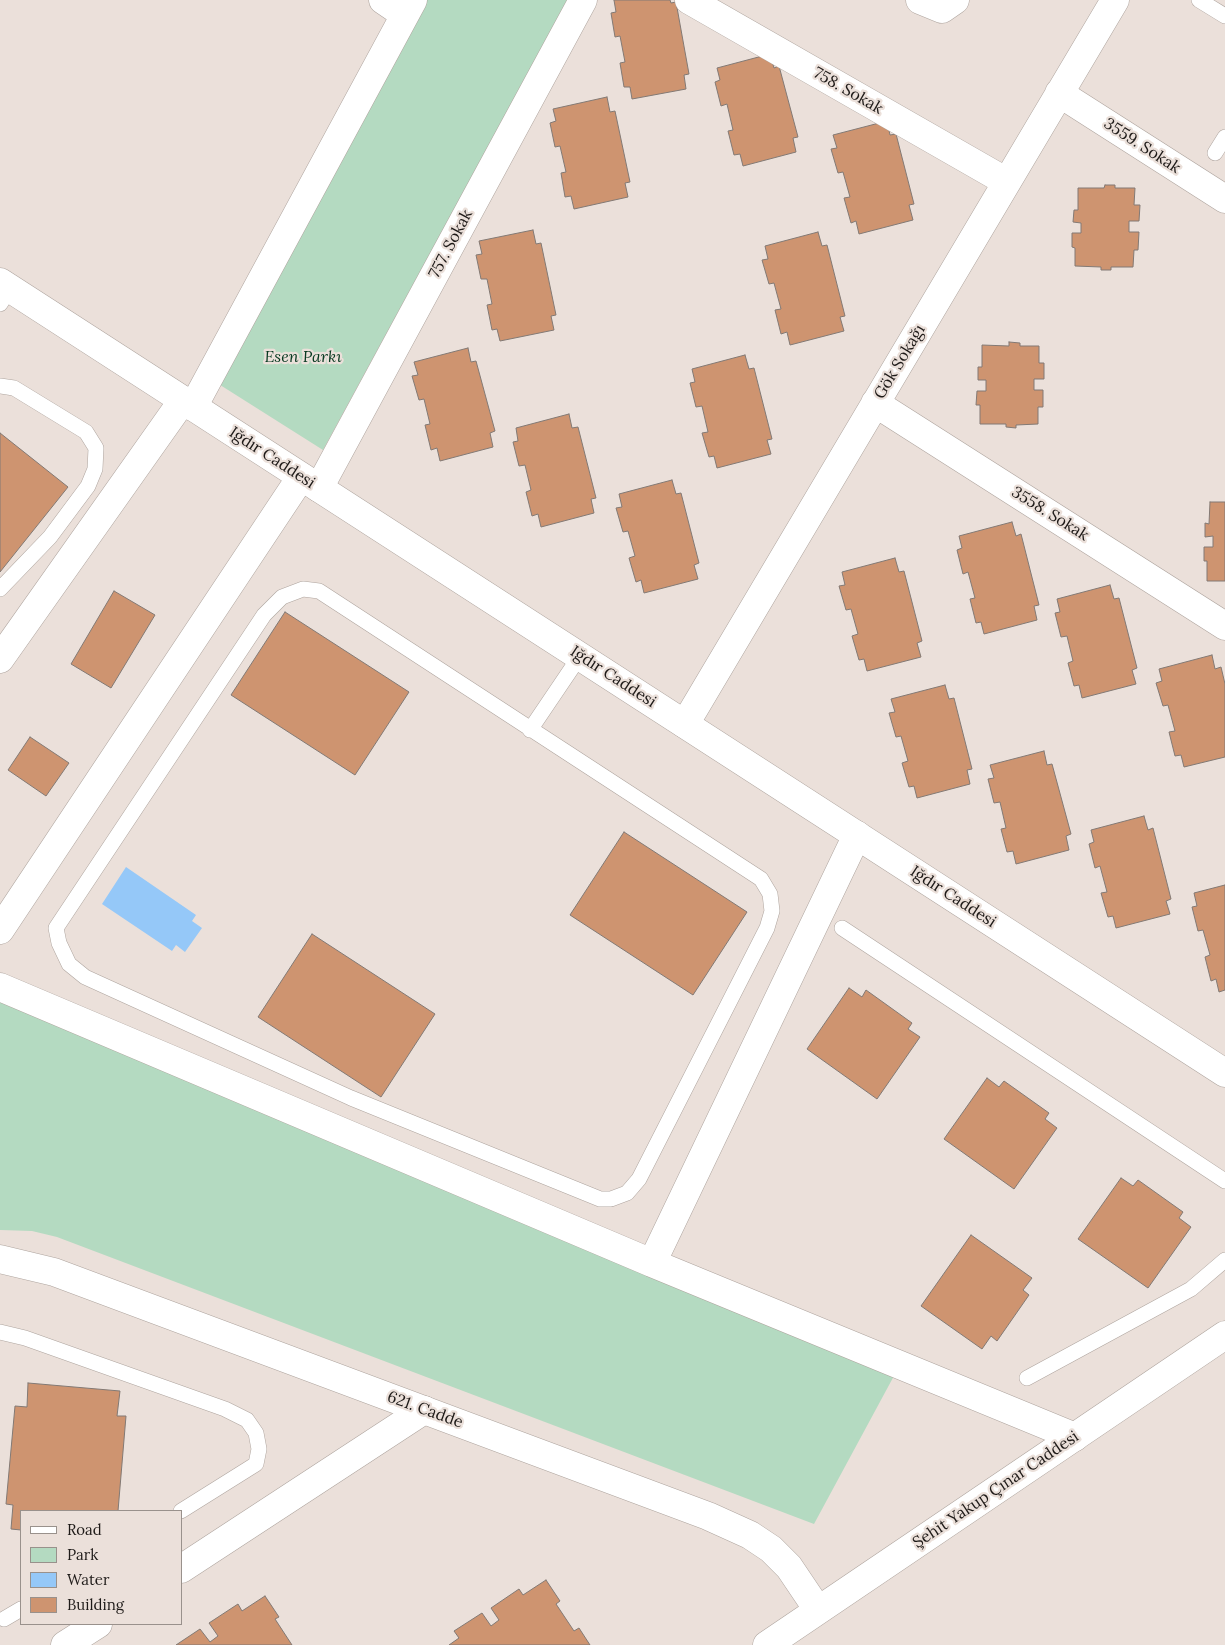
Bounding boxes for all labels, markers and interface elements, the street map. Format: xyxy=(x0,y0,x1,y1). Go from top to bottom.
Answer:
street label: 758. Sokak xyxy=(810,63,886,119)
street label: 3559. Sokak xyxy=(1100,114,1184,178)
street label: 757. Sokak xyxy=(425,206,477,282)
street label: Gök Sokağı xyxy=(870,321,930,403)
park label: Esen Parkı xyxy=(264,347,342,367)
street label: Iğdır Caddesi xyxy=(226,423,318,493)
street label: 3558. Sokak xyxy=(1008,483,1092,545)
street label: Iğdır Caddesi xyxy=(567,642,659,712)
street label: Iğdır Caddesi xyxy=(907,862,999,932)
street label: 621. Cadde xyxy=(385,1387,465,1433)
street label: Şehit Yakup Çınar Caddesi xyxy=(909,1427,1083,1553)
legend xyxy=(20,1510,182,1625)
text: Road xyxy=(67,1520,102,1539)
text: Park xyxy=(67,1545,98,1564)
text: Water xyxy=(67,1570,109,1589)
text: Building xyxy=(67,1595,124,1614)

